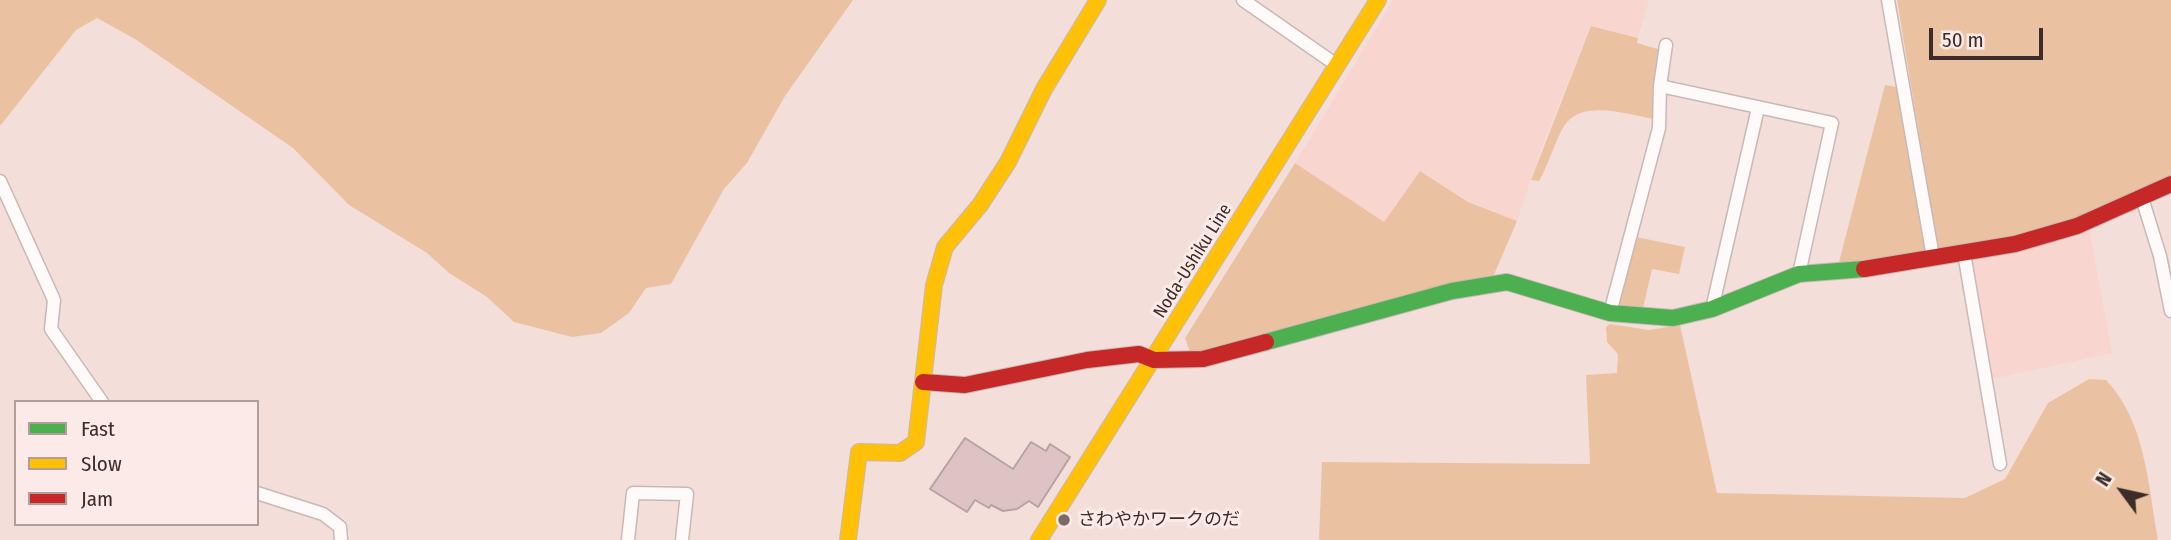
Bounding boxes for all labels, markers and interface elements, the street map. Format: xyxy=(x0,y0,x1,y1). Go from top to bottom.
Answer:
scale bar xyxy=(1933,14,2047,58)
text: 50 m xyxy=(1942,27,1984,53)
street label: Noda-Ushiku Line xyxy=(1149,200,1237,322)
legend xyxy=(14,400,259,526)
text: Fast xyxy=(81,416,115,442)
text: Slow xyxy=(81,451,122,477)
north arrow xyxy=(2087,456,2157,526)
text: N xyxy=(2091,468,2117,490)
text: Jam xyxy=(81,486,113,512)
place label: さわやかワークのだ xyxy=(1078,509,1240,531)
marker: さわやかワークのだ xyxy=(1056,512,1072,528)

